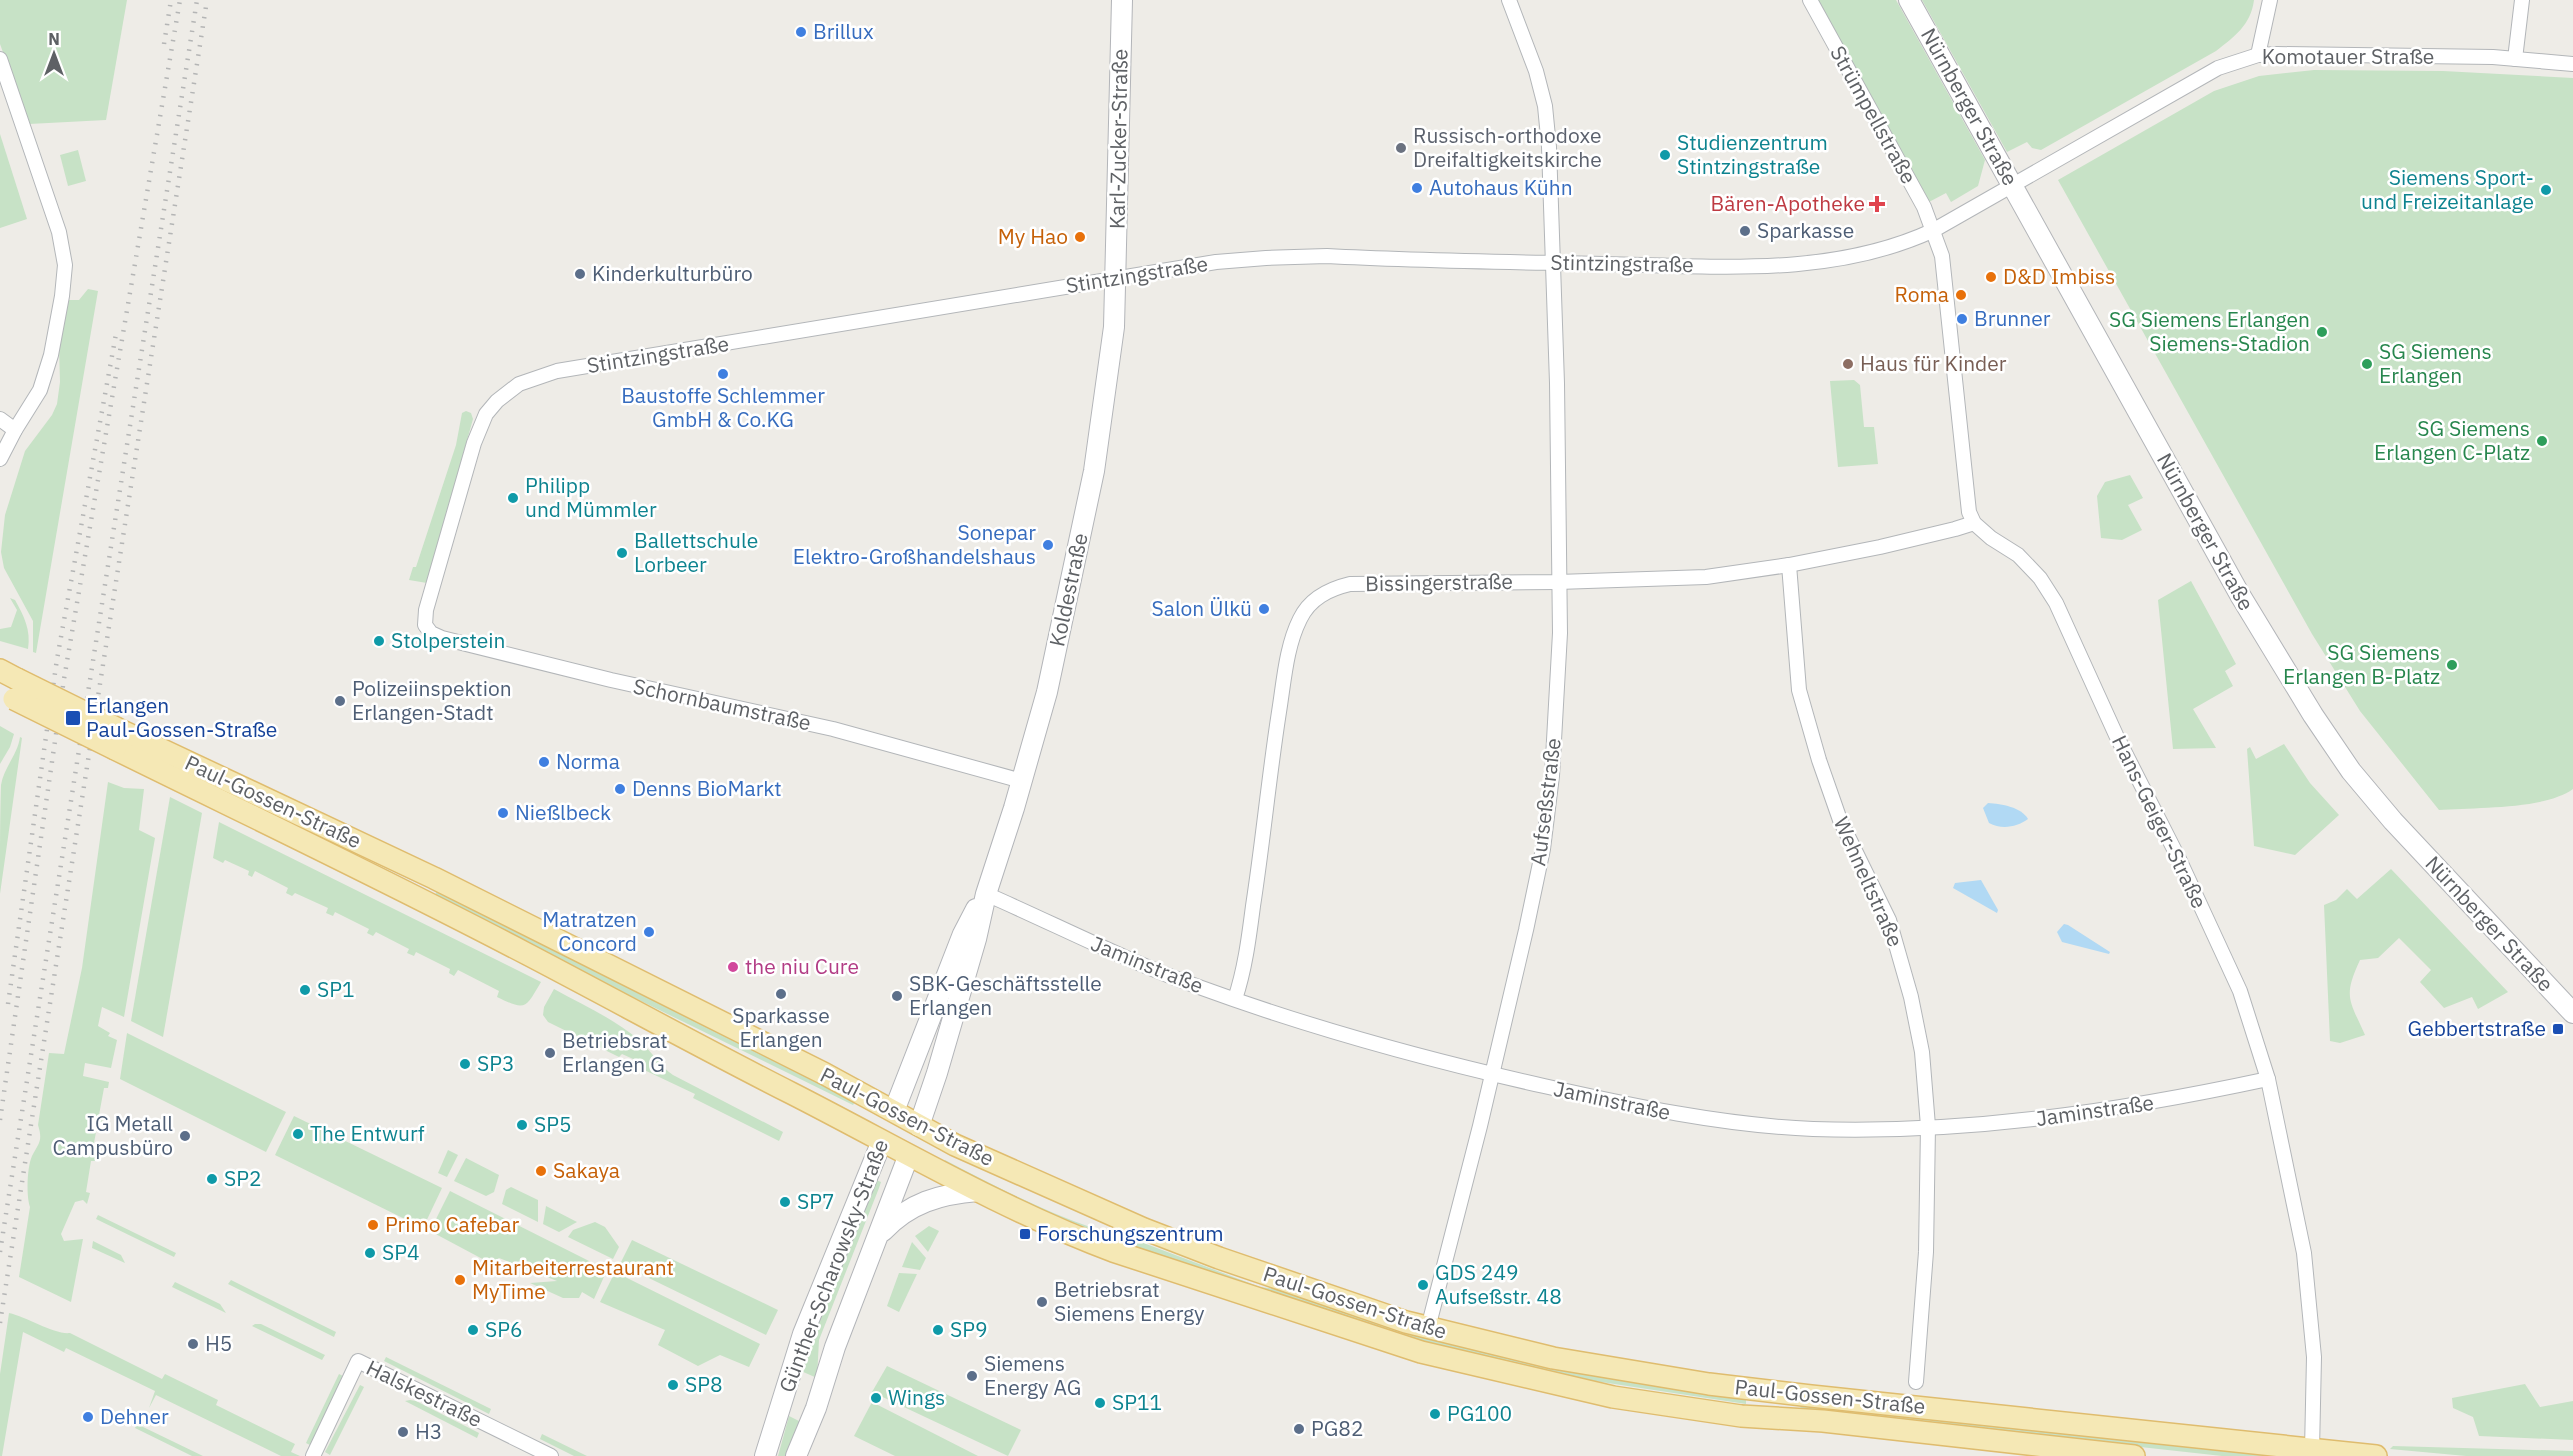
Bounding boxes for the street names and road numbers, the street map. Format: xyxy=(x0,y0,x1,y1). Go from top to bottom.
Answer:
street label: Nürnberger Straße xyxy=(1915,23,2025,190)
street label: Strümpellstraße xyxy=(1824,40,1923,189)
street label: Komotauer Straße xyxy=(2262,42,2434,70)
street label: Karl-Zucker-Straße xyxy=(1102,49,1134,229)
street label: Stintzingstraße xyxy=(1550,248,1694,278)
street label: Stintzingstraße xyxy=(1064,249,1210,299)
street label: Stintzingstraße xyxy=(585,329,731,379)
street label: Nürnberger Straße xyxy=(2151,448,2261,615)
street label: Koldestraße xyxy=(1042,531,1094,649)
street label: Bissingerstraße xyxy=(1365,567,1513,597)
street label: Schornbaumstraße xyxy=(631,672,814,737)
street label: Hans-Geiger-Straße xyxy=(2106,730,2214,913)
street label: Aufseßstraße xyxy=(1523,736,1567,867)
street label: Paul-Gossen-Straße xyxy=(181,748,366,854)
street label: Wehneltstraße xyxy=(1828,812,1910,951)
street label: Nürnberger Straße xyxy=(2420,849,2560,997)
street label: Jaminstraße xyxy=(1087,929,1208,999)
street label: Paul-Gossen-Straße xyxy=(816,1060,999,1172)
street label: Jaminstraße xyxy=(1551,1074,1673,1126)
street label: Jaminstraße xyxy=(2034,1088,2156,1132)
street label: Günther-Scharowsky-Straße xyxy=(772,1135,894,1396)
street label: Paul-Gossen-Straße xyxy=(1260,1259,1451,1345)
street label: Halskestraße xyxy=(362,1353,487,1433)
street label: Paul-Gossen-Straße xyxy=(1733,1372,1927,1420)

